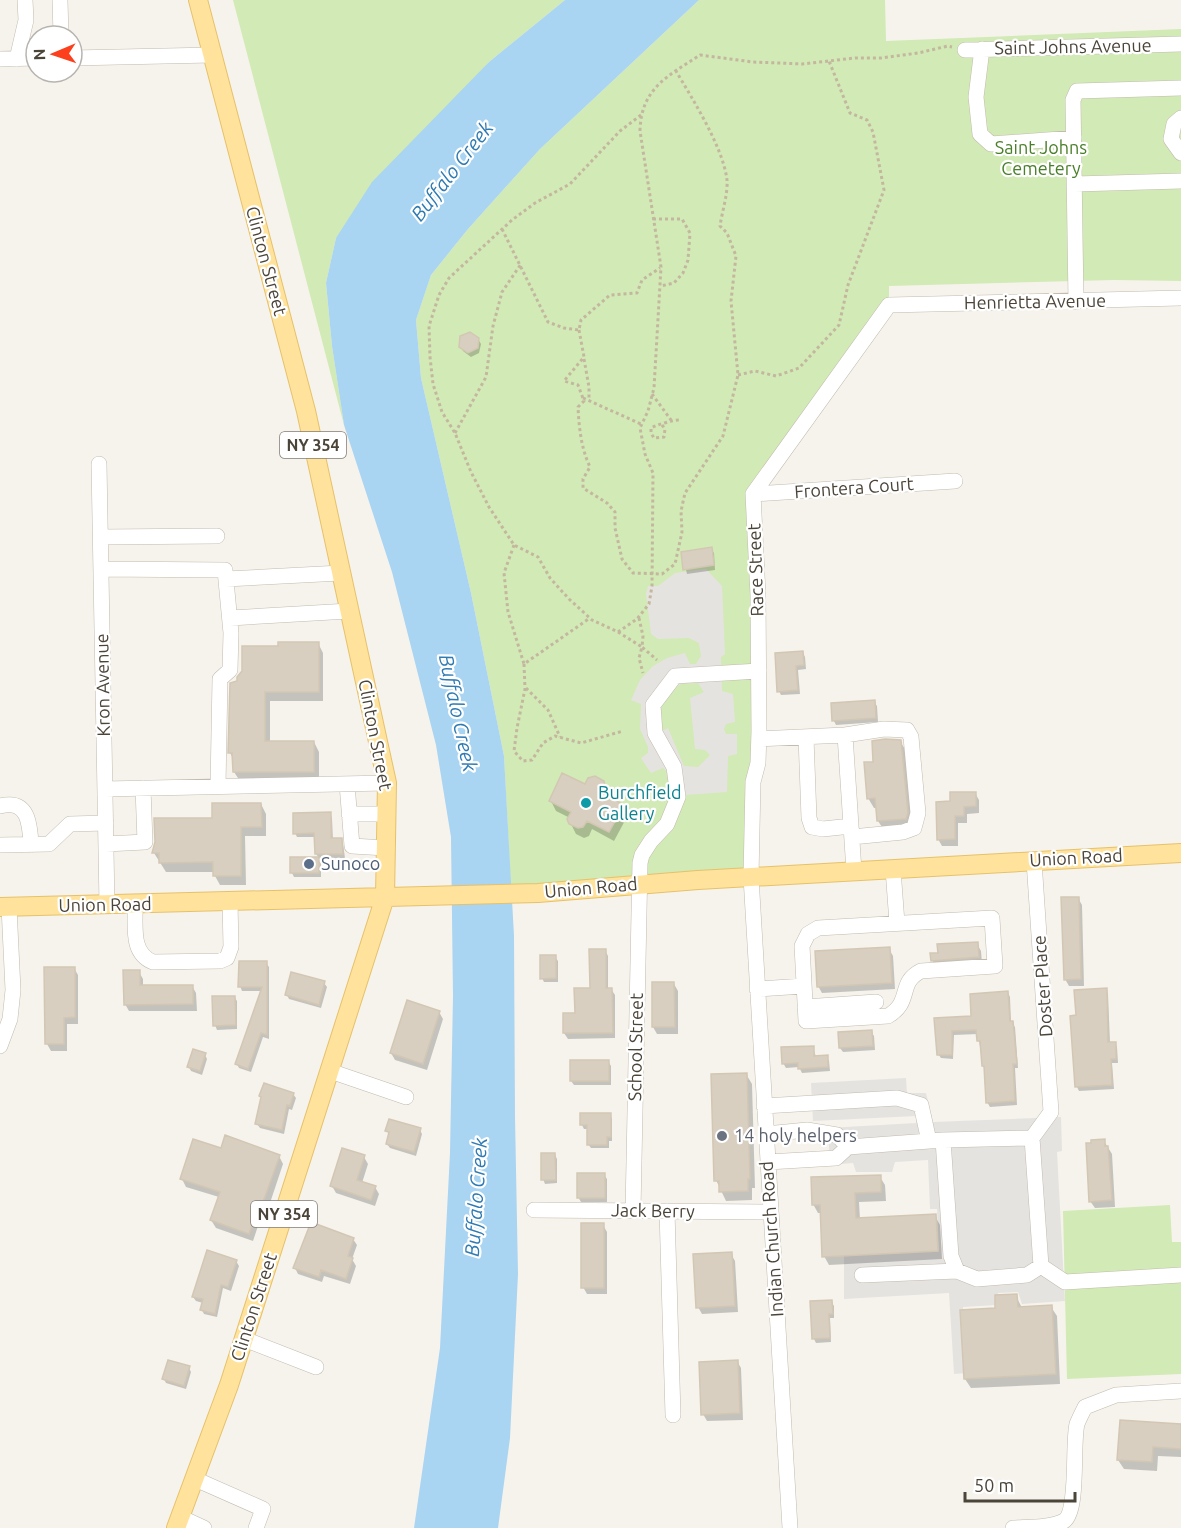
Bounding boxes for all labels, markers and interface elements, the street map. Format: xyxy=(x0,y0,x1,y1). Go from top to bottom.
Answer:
north arrow xyxy=(24,24,84,84)
street label: Saint Johns Avenue xyxy=(994,35,1152,57)
text: N xyxy=(30,48,48,61)
water label: Buffalo Creek xyxy=(406,116,498,225)
park label: Saint Johns Cemetery xyxy=(995,137,1087,178)
street label: Clinton Street xyxy=(243,204,291,318)
street label: Henrietta Avenue xyxy=(964,290,1106,312)
road number: NY 354 xyxy=(280,432,346,458)
street label: Frontera Court xyxy=(794,473,914,501)
street label: Race Street xyxy=(743,523,767,617)
street label: Kron Avenue xyxy=(91,633,113,737)
water label: Buffalo Creek xyxy=(435,652,482,774)
street label: Clinton Street xyxy=(355,678,397,792)
place label: Burchfield Gallery xyxy=(598,782,682,823)
marker: Burchfield Gallery xyxy=(579,796,593,810)
street label: Union Road xyxy=(1029,845,1123,869)
place label: Sunoco xyxy=(321,853,380,873)
marker: Sunoco xyxy=(302,857,316,871)
street label: Union Road xyxy=(544,873,638,901)
street label: Union Road xyxy=(58,893,152,915)
street label: Doster Place xyxy=(1028,934,1056,1038)
street label: School Street xyxy=(624,993,646,1101)
place label: 14 holy helpers xyxy=(734,1125,857,1145)
marker: 14 holy helpers xyxy=(715,1129,729,1143)
water label: Buffalo Creek xyxy=(460,1136,491,1257)
street label: Indian Church Road xyxy=(756,1161,786,1318)
street label: Jack Berry xyxy=(611,1199,695,1221)
road number: NY 354 xyxy=(251,1201,317,1227)
street label: Clinton Street xyxy=(226,1250,280,1363)
scale bar xyxy=(965,1465,1074,1503)
text: 50 m xyxy=(974,1475,1014,1495)

